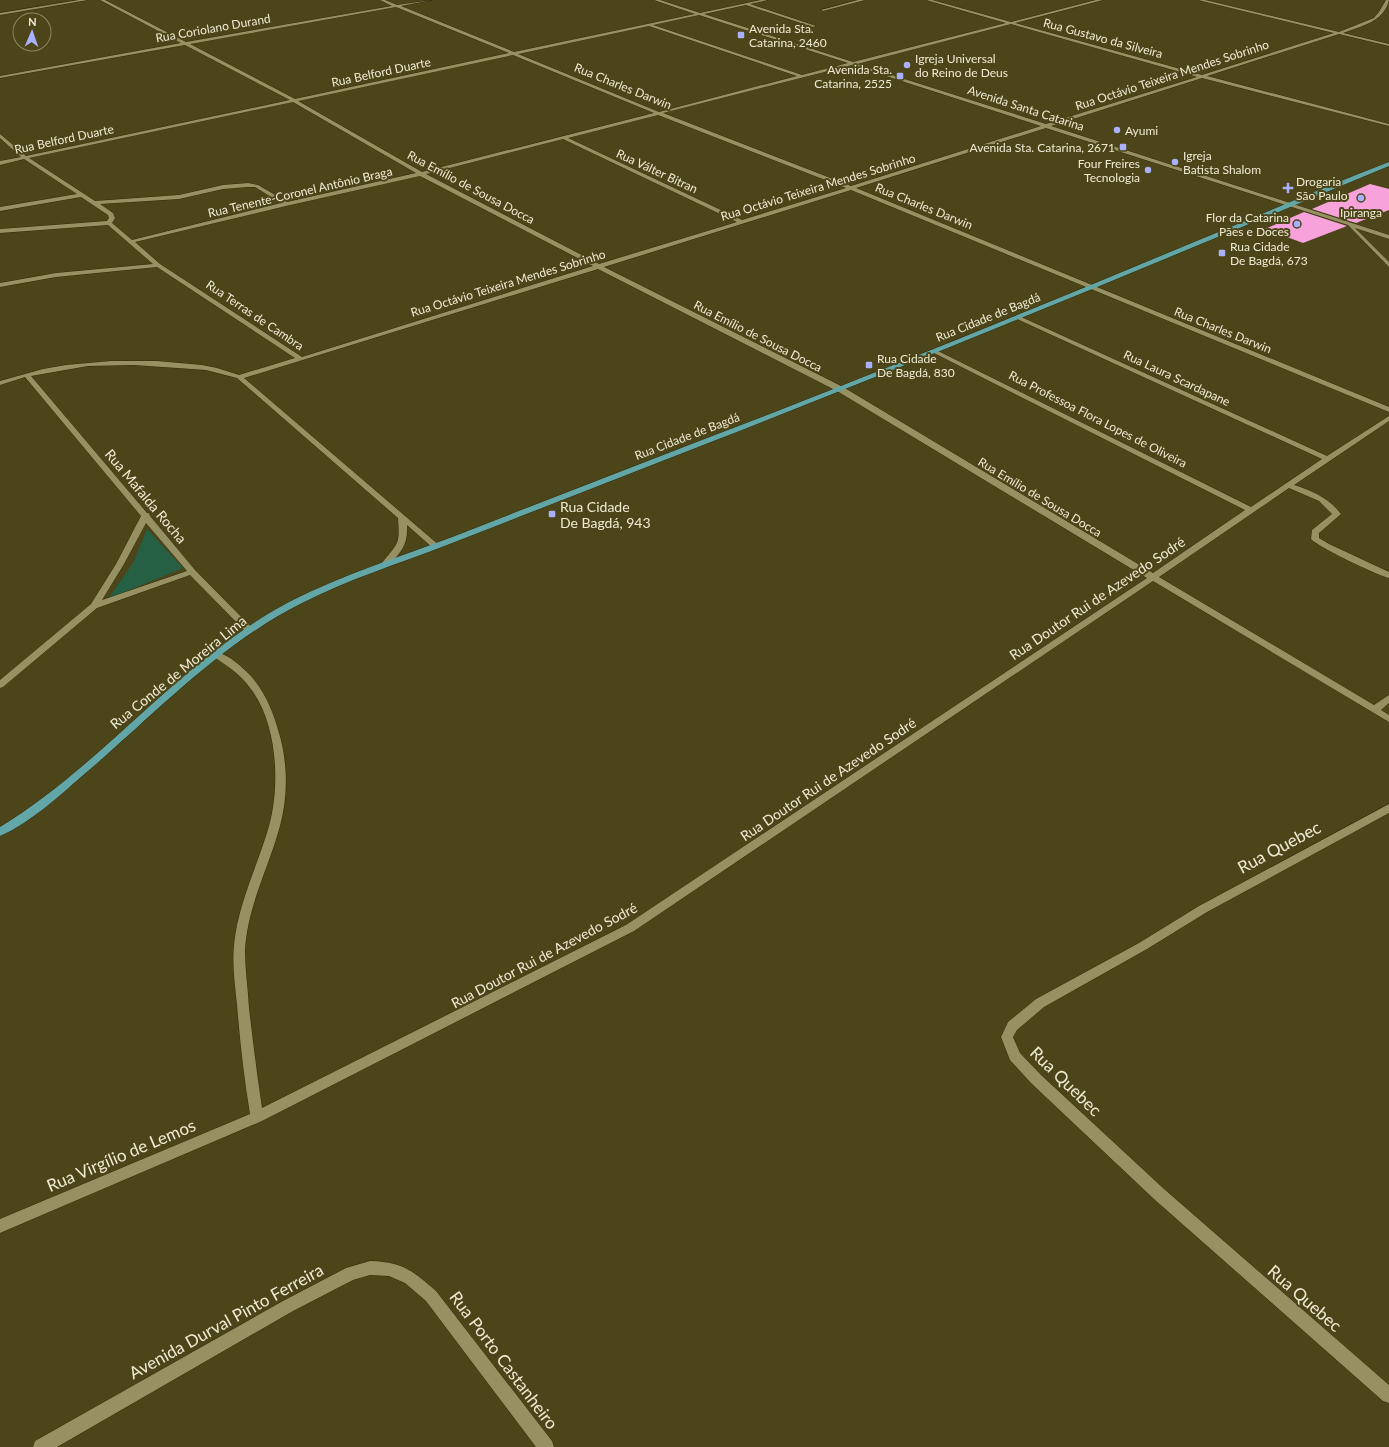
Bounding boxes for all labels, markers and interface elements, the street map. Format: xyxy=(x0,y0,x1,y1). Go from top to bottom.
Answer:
street label: Rua Coriolano Durand xyxy=(154,10,272,46)
north arrow xyxy=(12,12,52,52)
text: N xyxy=(28,15,37,28)
street label: Rua Gustavo da Silveira xyxy=(1042,15,1164,61)
place label: Avenida Sta. Catarina, 2460 xyxy=(749,21,827,50)
marker: Avenida Sta. Catarina, 2460 xyxy=(736,30,746,40)
street label: Rua Octávio Teixeira Mendes Sobrinho xyxy=(1073,36,1271,113)
place label: Igreja Universal do Reino de Deus xyxy=(915,51,1008,80)
street label: Rua Belford Duarte xyxy=(330,54,432,90)
street label: Rua Charles Darwin xyxy=(572,60,674,112)
marker: Igreja Universal do Reino de Deus xyxy=(902,60,912,70)
place label: Avenida Sta. Catarina, 2525 xyxy=(814,62,892,91)
marker: Avenida Sta. Catarina, 2525 xyxy=(895,71,905,81)
street label: Avenida Santa Catarina xyxy=(966,82,1086,134)
street label: Rua Belford Duarte xyxy=(13,121,115,157)
place label: Ayumi xyxy=(1125,123,1158,138)
marker: Ayumi xyxy=(1112,125,1122,135)
place label: Avenida Sta. Catarina, 2671 xyxy=(970,140,1115,155)
marker: Avenida Sta. Catarina, 2671 xyxy=(1118,142,1128,152)
street label: Rua Válter Bitran xyxy=(614,146,700,196)
street label: Rua Emílio de Sousa Docca xyxy=(405,147,537,227)
place label: Igreja Batista Shalom xyxy=(1183,148,1261,177)
street label: Rua Octávio Teixeira Mendes Sobrinho xyxy=(719,150,917,224)
place label: Four Freires Tecnologia xyxy=(1078,156,1140,185)
marker: Igreja Batista Shalom xyxy=(1170,157,1180,167)
street label: Rua Tenente-Coronel Antônio Braga xyxy=(206,163,394,221)
marker: Four Freires Tecnologia xyxy=(1143,165,1153,175)
place label: Drogaria São Paulo xyxy=(1296,174,1348,203)
street label: Rua Charles Darwin xyxy=(873,180,975,232)
marker: Drogaria São Paulo xyxy=(1283,183,1293,193)
marker: Ipiranga xyxy=(1356,193,1366,203)
place label: Ipiranga xyxy=(1340,205,1382,220)
place label: Flor da Catarina Pães e Doces xyxy=(1206,210,1289,239)
marker: Flor da Catarina Pães e Doces xyxy=(1292,219,1302,229)
place label: Rua Cidade De Bagdá, 673 xyxy=(1230,239,1308,268)
street label: Rua Octávio Teixeira Mendes Sobrinho xyxy=(409,246,607,320)
marker: Rua Cidade De Bagdá, 673 xyxy=(1217,248,1227,258)
street label: Rua Terras de Cambra xyxy=(203,277,307,353)
street label: Rua Cidade de Bagdá xyxy=(934,289,1042,345)
street label: Rua Emílio de Sousa Docca xyxy=(691,297,825,375)
street label: Rua Charles Darwin xyxy=(1172,304,1274,356)
street label: Rua Laura Scardapane xyxy=(1121,347,1233,409)
place label: Rua Cidade De Bagdá, 830 xyxy=(877,351,955,380)
marker: Rua Cidade De Bagdá, 830 xyxy=(864,360,874,370)
street label: Rua Professoa Flora Lopes de Oliveira xyxy=(1006,367,1190,471)
street label: Rua Cidade de Bagdá xyxy=(632,409,742,463)
street label: Rua Mafalda Rocha xyxy=(102,445,190,547)
street label: Rua Emílio de Sousa Docca xyxy=(975,454,1105,540)
place label: Rua Cidade De Bagdá, 943 xyxy=(560,498,651,531)
marker: Rua Cidade De Bagdá, 943 xyxy=(547,509,557,519)
street label: Rua Doutor Rui de Azevedo Sodré xyxy=(1006,533,1188,663)
street label: Rua Conde de Moreira Lima xyxy=(106,612,250,732)
street label: Rua Doutor Rui de Azevedo Sodré xyxy=(737,714,919,844)
street label: Rua Quebec xyxy=(1234,816,1324,878)
street label: Rua Doutor Rui de Azevedo Sodré xyxy=(448,899,640,1011)
street label: Rua Quebec xyxy=(1026,1042,1106,1120)
street label: Rua Virgílio de Lemos xyxy=(43,1114,199,1196)
street label: Avenida Durval Pinto Ferreira xyxy=(125,1259,327,1383)
street label: Rua Quebec xyxy=(1264,1260,1346,1336)
street label: Rua Porto Castanheiro xyxy=(445,1287,563,1433)

